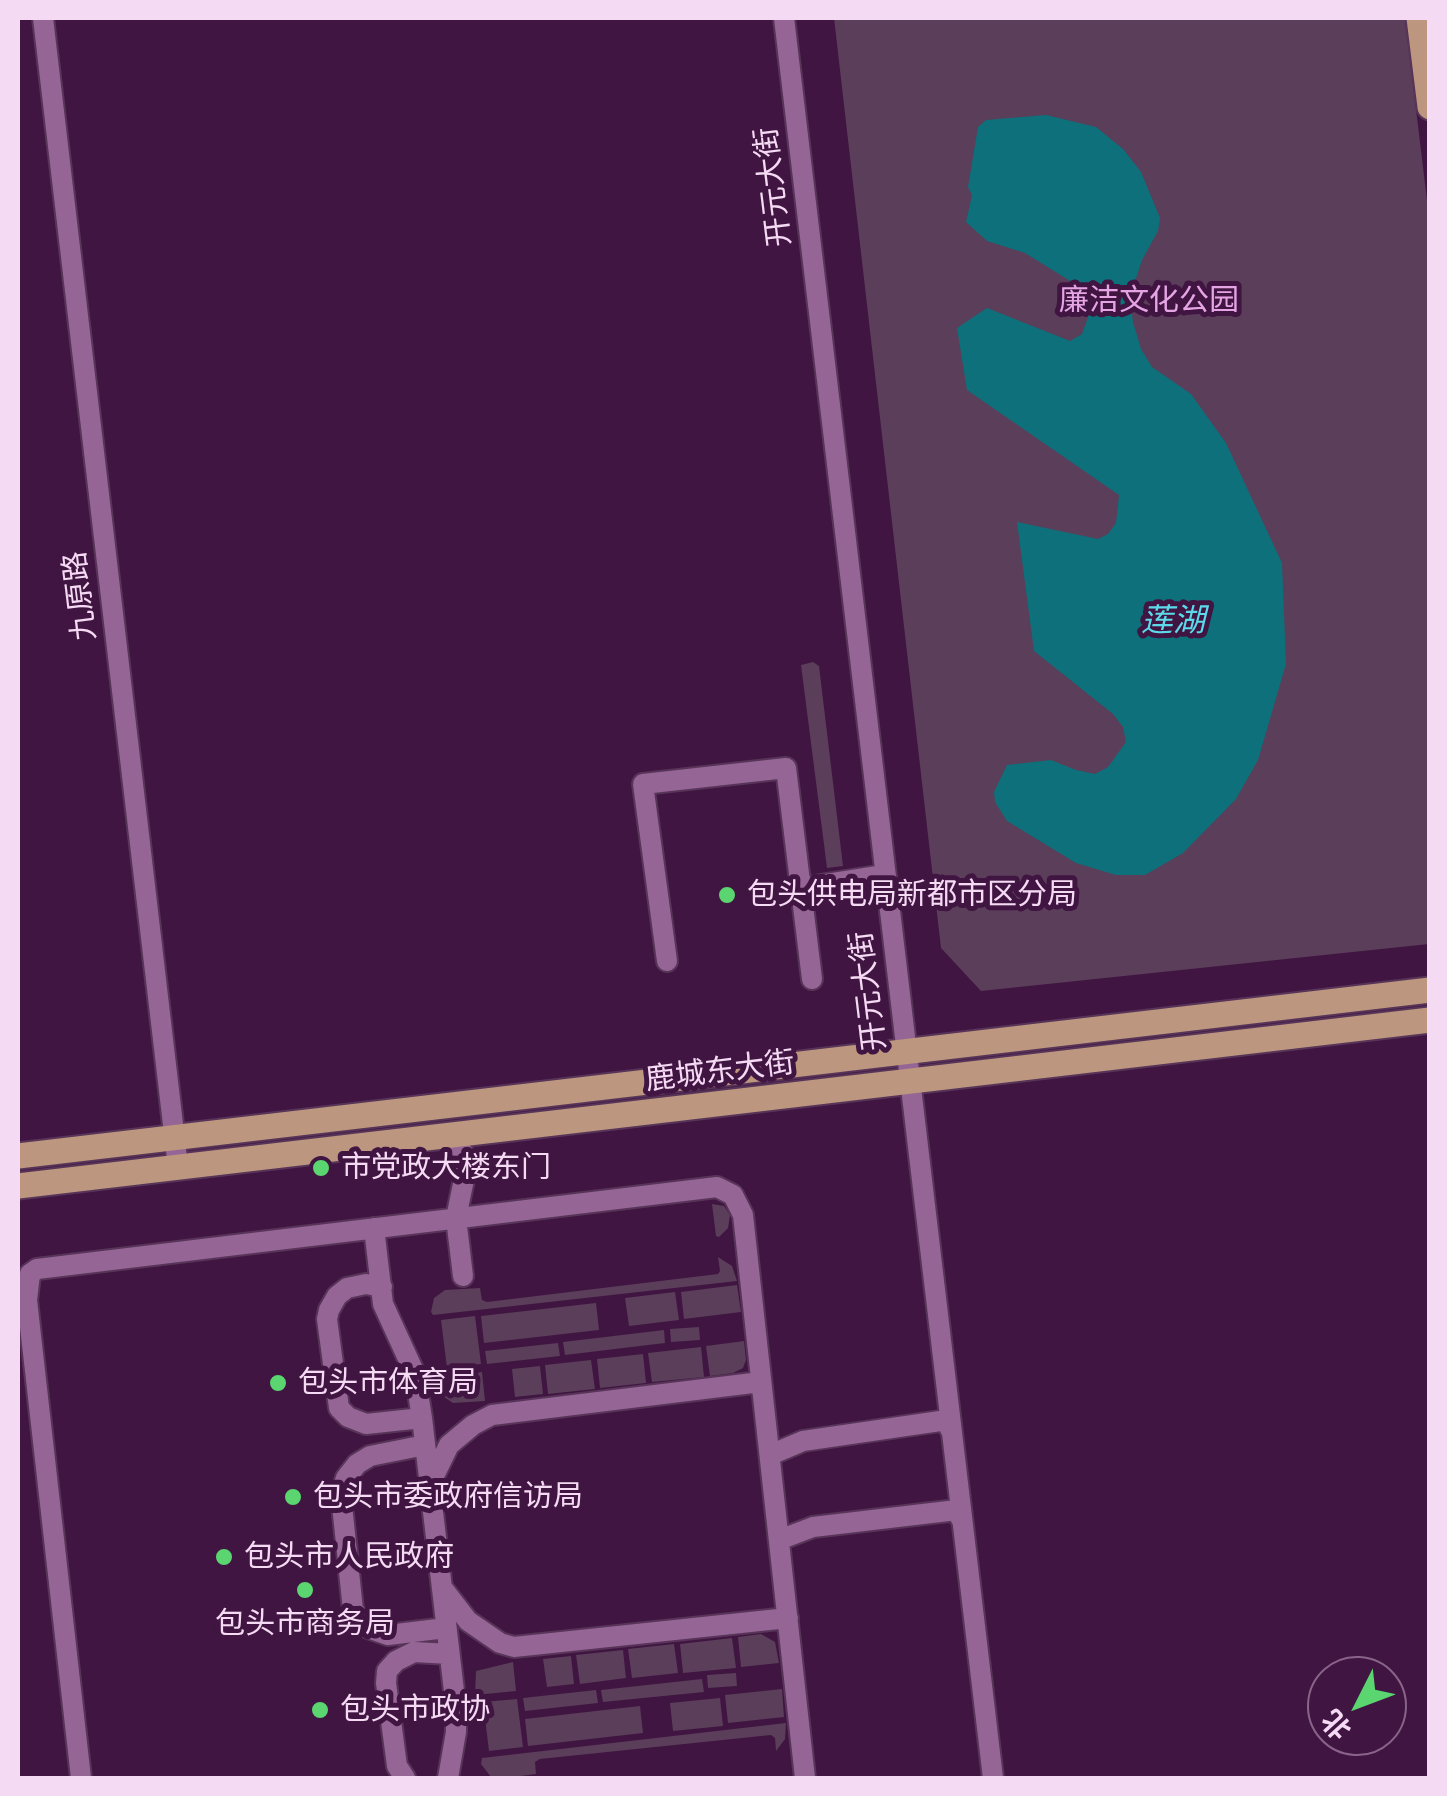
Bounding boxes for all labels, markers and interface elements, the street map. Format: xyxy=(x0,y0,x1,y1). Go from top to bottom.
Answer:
street label: 开元大街 xyxy=(748,125,798,249)
park label: 廉洁文化公园 xyxy=(1059,283,1239,319)
street label: 九原路 xyxy=(57,549,103,643)
water label: 莲湖 xyxy=(1141,602,1205,640)
place label: 包头供电局新都市区分局 xyxy=(747,877,1077,913)
marker: 包头供电局新都市区分局 xyxy=(716,884,738,906)
street label: 开元大街 xyxy=(843,929,893,1053)
street label: 鹿城东大街 xyxy=(643,1044,797,1098)
place label: 市党政大楼东门 xyxy=(341,1150,551,1186)
marker: 市党政大楼东门 xyxy=(310,1157,332,1179)
place label: 包头市体育局 xyxy=(298,1365,478,1401)
marker: 包头市体育局 xyxy=(267,1372,289,1394)
place label: 包头市委政府信访局 xyxy=(313,1479,583,1515)
marker: 包头市委政府信访局 xyxy=(282,1486,304,1508)
place label: 包头市人民政府 xyxy=(244,1539,454,1575)
marker: 包头市人民政府 xyxy=(213,1546,235,1568)
marker: 包头市商务局 xyxy=(294,1579,316,1601)
place label: 包头市商务局 xyxy=(215,1606,395,1642)
north arrow xyxy=(1307,1656,1407,1756)
place label: 包头市政协 xyxy=(340,1692,490,1728)
marker: 包头市政协 xyxy=(309,1699,331,1721)
text: 北 xyxy=(1315,1704,1357,1746)

